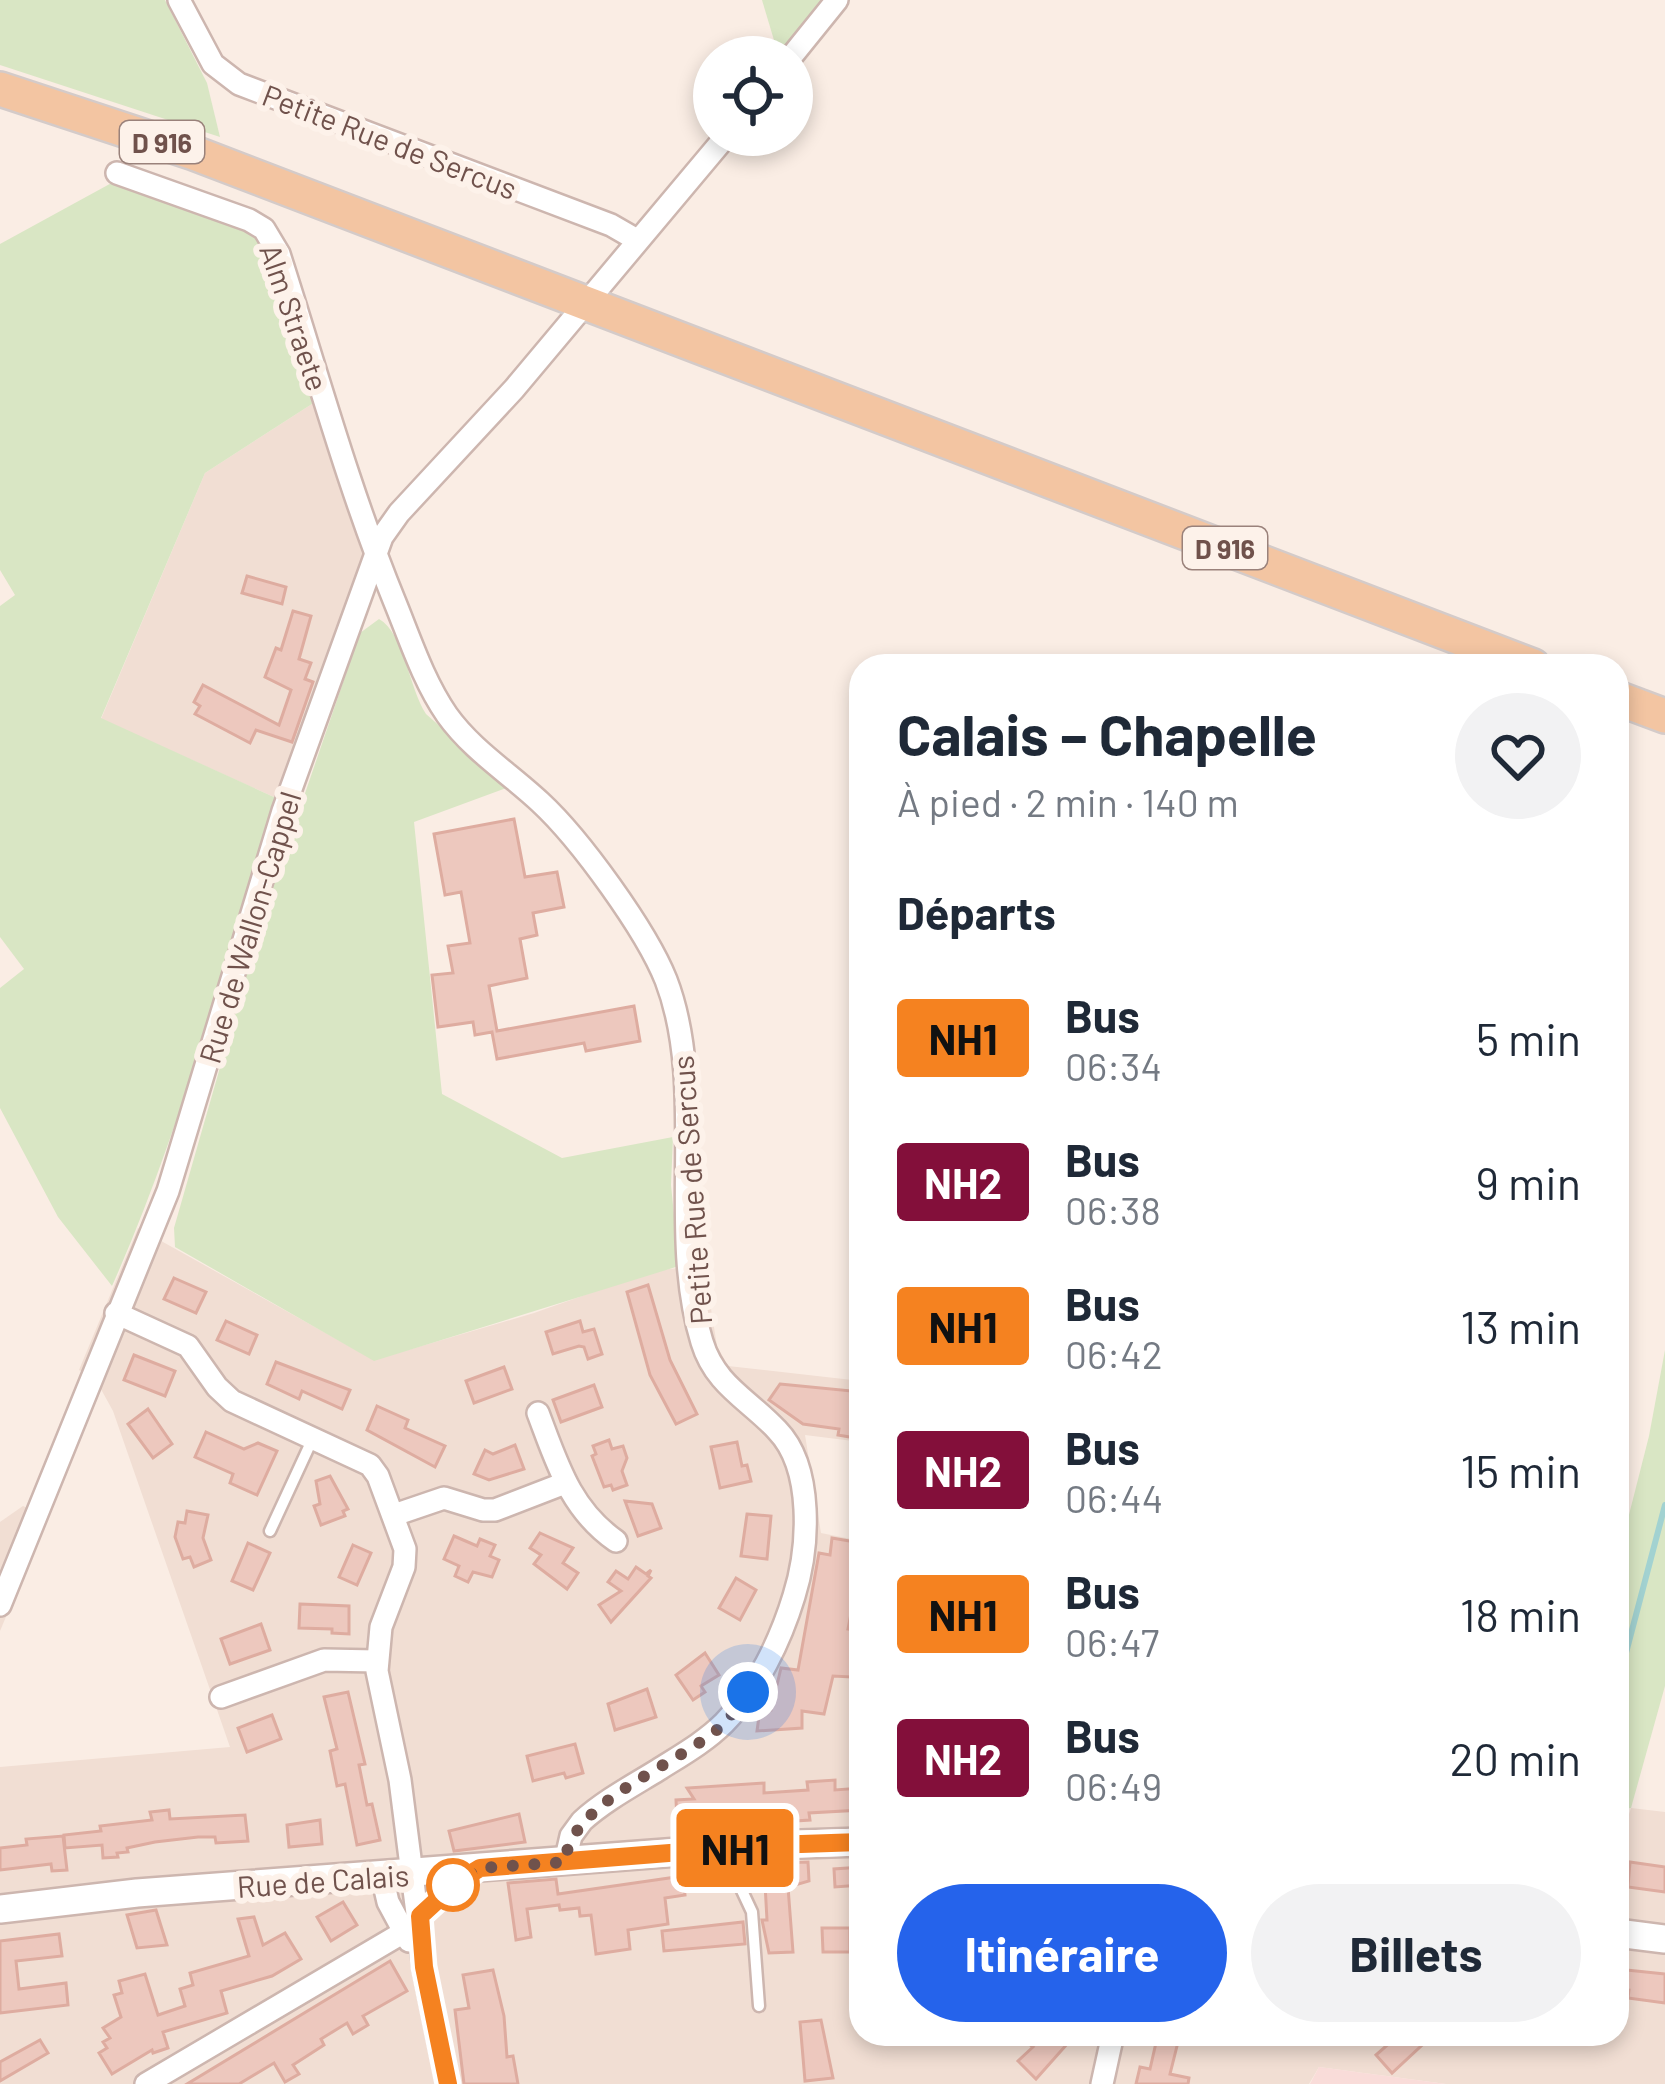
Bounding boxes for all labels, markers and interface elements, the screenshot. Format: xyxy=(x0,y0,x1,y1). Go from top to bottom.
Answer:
map controls xyxy=(693,36,813,156)
button: locate xyxy=(693,36,813,156)
street label: Petite Rue de Sercus xyxy=(258,76,522,206)
road number: D 916 xyxy=(120,121,204,163)
street label: Alm Straete xyxy=(253,239,337,395)
road number: D 916 xyxy=(1183,527,1267,569)
button: heart xyxy=(1455,693,1581,819)
text: Calais – Chapelle xyxy=(897,699,1317,767)
text: À pied · 2 min · 140 m xyxy=(897,778,1239,825)
street label: Rue de Wallon-Cappel xyxy=(191,787,307,1067)
text: Départs xyxy=(897,885,1056,939)
text: Bus xyxy=(1065,988,1140,1042)
text: 5 min xyxy=(1476,1011,1581,1065)
text: NH1 xyxy=(928,1013,998,1063)
text: 06:34 xyxy=(1065,1042,1162,1089)
street label: Petite Rue de Sercus xyxy=(664,1054,718,1326)
text: Bus xyxy=(1065,1132,1140,1186)
text: 9 min xyxy=(1476,1155,1581,1209)
text: NH2 xyxy=(924,1157,1002,1207)
text: 06:38 xyxy=(1065,1186,1161,1233)
text: Bus xyxy=(1065,1276,1140,1330)
text: 13 min xyxy=(1460,1299,1581,1353)
text: NH1 xyxy=(928,1301,998,1351)
text: 06:42 xyxy=(1065,1330,1163,1377)
text: Bus xyxy=(1065,1420,1140,1474)
text: 15 min xyxy=(1460,1443,1581,1497)
text: NH2 xyxy=(924,1445,1002,1495)
text: 06:44 xyxy=(1065,1474,1163,1521)
text: Bus xyxy=(1065,1564,1140,1618)
text: 18 min xyxy=(1460,1587,1581,1641)
text: NH1 xyxy=(928,1589,998,1639)
text: 06:47 xyxy=(1065,1618,1159,1665)
your location xyxy=(718,1662,778,1722)
text: Bus xyxy=(1065,1708,1140,1762)
text: 20 min xyxy=(1450,1731,1581,1785)
text: NH2 xyxy=(924,1733,1002,1783)
text: 06:49 xyxy=(1065,1762,1162,1809)
line badge: NH1 xyxy=(666,1809,804,1887)
text: NH1 xyxy=(700,1823,770,1873)
street label: Rue de Calais xyxy=(236,1856,410,1904)
unlabelled marker xyxy=(428,1860,478,1910)
button: Itinéraire xyxy=(897,1884,1227,2022)
button: Billets xyxy=(1251,1884,1581,2022)

